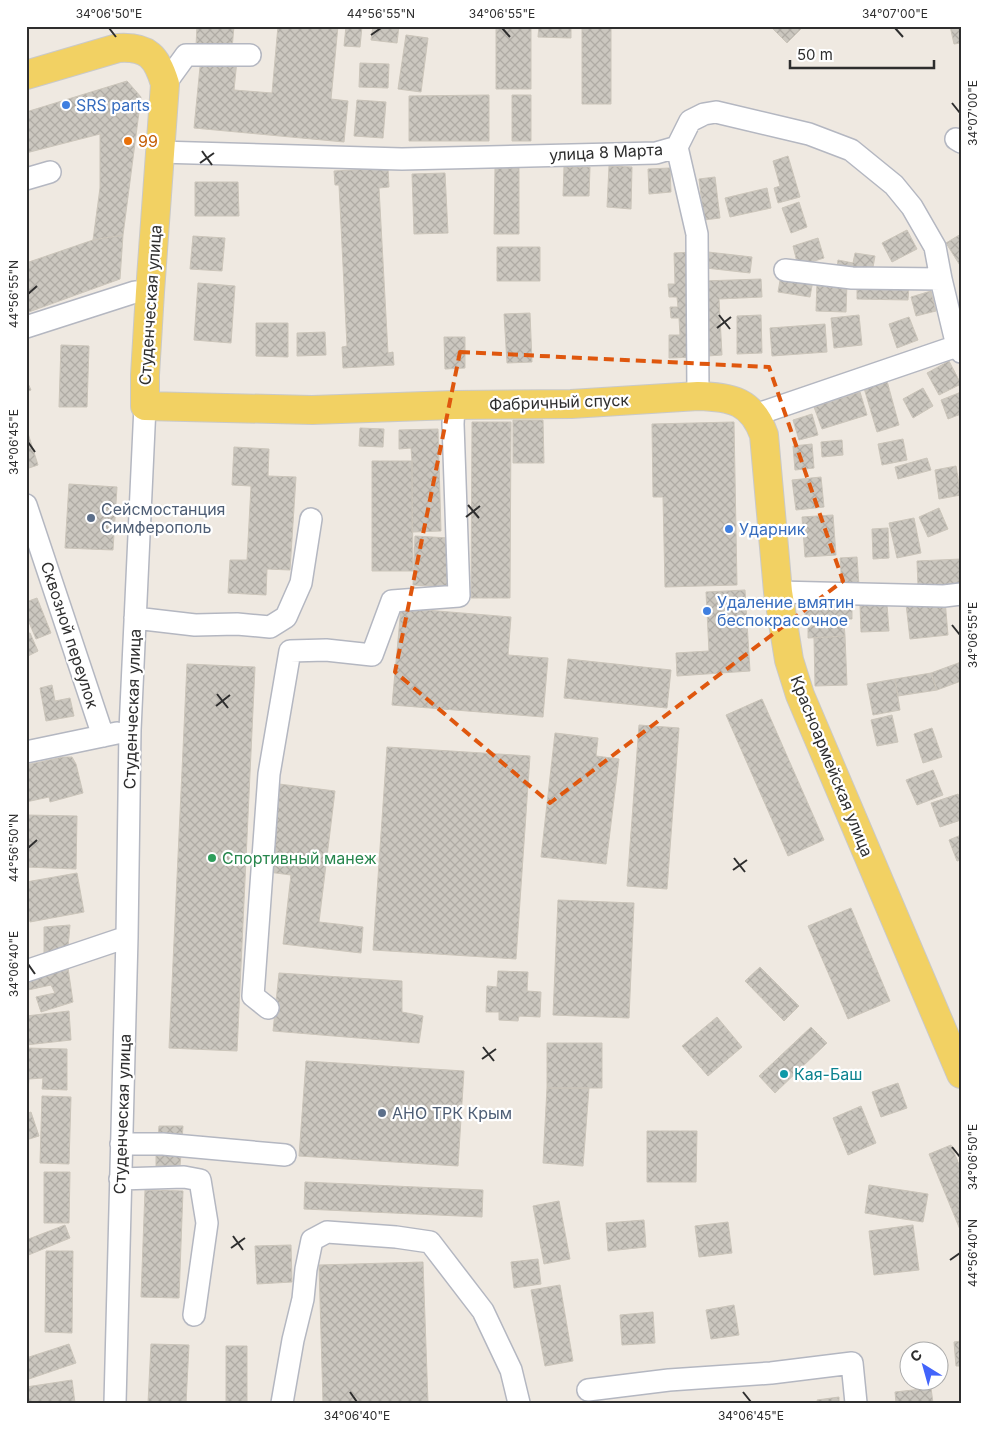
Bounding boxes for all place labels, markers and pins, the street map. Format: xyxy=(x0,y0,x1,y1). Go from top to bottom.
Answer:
place label: SRS parts xyxy=(76,95,150,115)
marker: SRS parts xyxy=(60,99,72,111)
place label: 99 xyxy=(138,131,158,151)
marker: 99 xyxy=(122,135,134,147)
place label: Сейсмостанция Симферополь xyxy=(101,499,225,537)
marker: Сейсмостанция Симферополь xyxy=(85,512,97,524)
place label: Ударник xyxy=(739,519,806,539)
marker: Ударник xyxy=(723,523,735,535)
place label: Удаление вмятин беспокрасочное xyxy=(717,592,854,630)
marker: Удаление вмятин беспокрасочное xyxy=(701,605,713,617)
place label: Спортивный манеж xyxy=(222,848,377,868)
marker: Спортивный манеж xyxy=(206,852,218,864)
place label: Кая-Баш xyxy=(794,1064,862,1084)
marker: Кая-Баш xyxy=(778,1068,790,1080)
place label: АНО ТРК Крым xyxy=(392,1103,512,1123)
marker: АНО ТРК Крым xyxy=(376,1107,388,1119)

